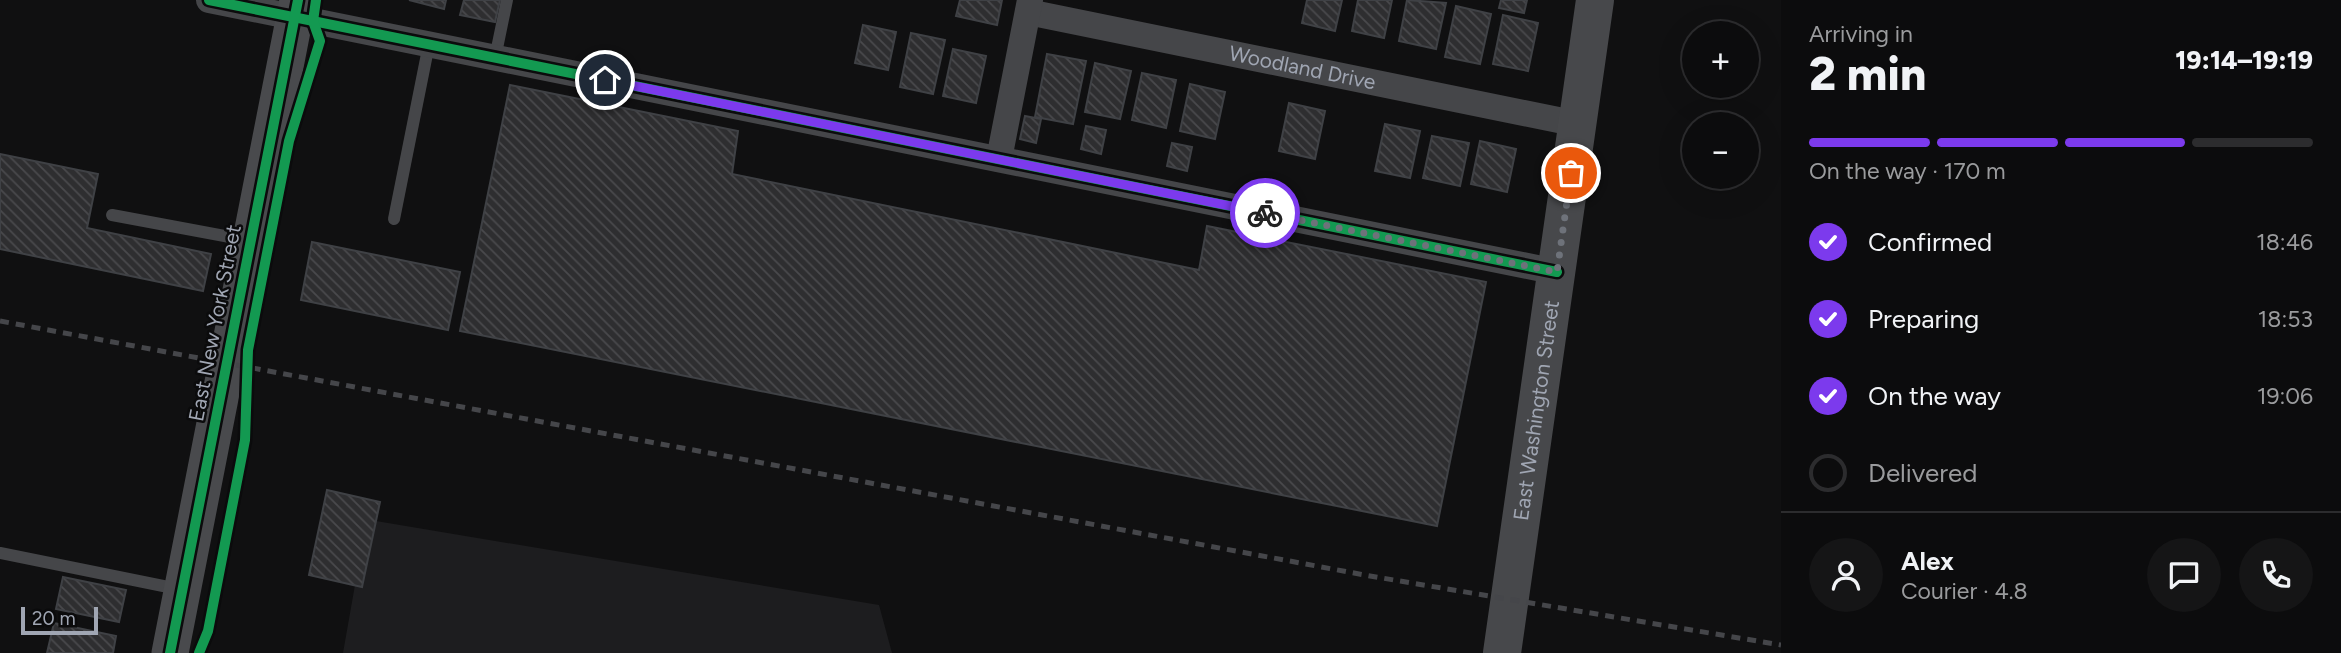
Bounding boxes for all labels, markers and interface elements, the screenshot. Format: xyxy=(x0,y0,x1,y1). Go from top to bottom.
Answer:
text: Arriving in xyxy=(1809,20,1913,48)
map controls xyxy=(1682,21,1759,189)
button: + xyxy=(1682,21,1759,98)
street label: Woodland Drive xyxy=(1227,40,1378,95)
text: 19:14–19:19 xyxy=(2175,44,2313,76)
text: 2 min xyxy=(1809,46,1926,102)
pin xyxy=(575,50,635,110)
icon: home xyxy=(586,61,624,99)
button: − xyxy=(1682,112,1759,189)
pin xyxy=(1541,143,1601,203)
icon: bag xyxy=(1552,154,1590,192)
text: On the way · 170 m xyxy=(1809,157,2006,185)
courier xyxy=(1230,178,1300,248)
icon: bike xyxy=(1246,194,1284,232)
street label: East New York Street xyxy=(183,222,246,423)
icon: check xyxy=(1809,223,1847,261)
text: Confirmed xyxy=(1868,226,1992,258)
text: 18:46 xyxy=(2256,228,2313,256)
street label: East Washington Street xyxy=(1508,298,1564,522)
icon: check xyxy=(1809,300,1847,338)
text: Preparing xyxy=(1868,303,1979,335)
text: 18:53 xyxy=(2258,305,2313,333)
icon: check xyxy=(1809,377,1847,415)
text: On the way xyxy=(1868,380,2001,412)
text: 19:06 xyxy=(2257,382,2313,410)
text: Delivered xyxy=(1868,457,1977,489)
button: person xyxy=(1809,538,1883,612)
button: chat xyxy=(2147,538,2221,612)
button: phone xyxy=(2239,538,2313,612)
text: Alex xyxy=(1901,545,1954,577)
text: Courier · 4.8 xyxy=(1901,577,2028,605)
scale bar xyxy=(21,604,98,636)
text: 20 m xyxy=(32,607,76,630)

